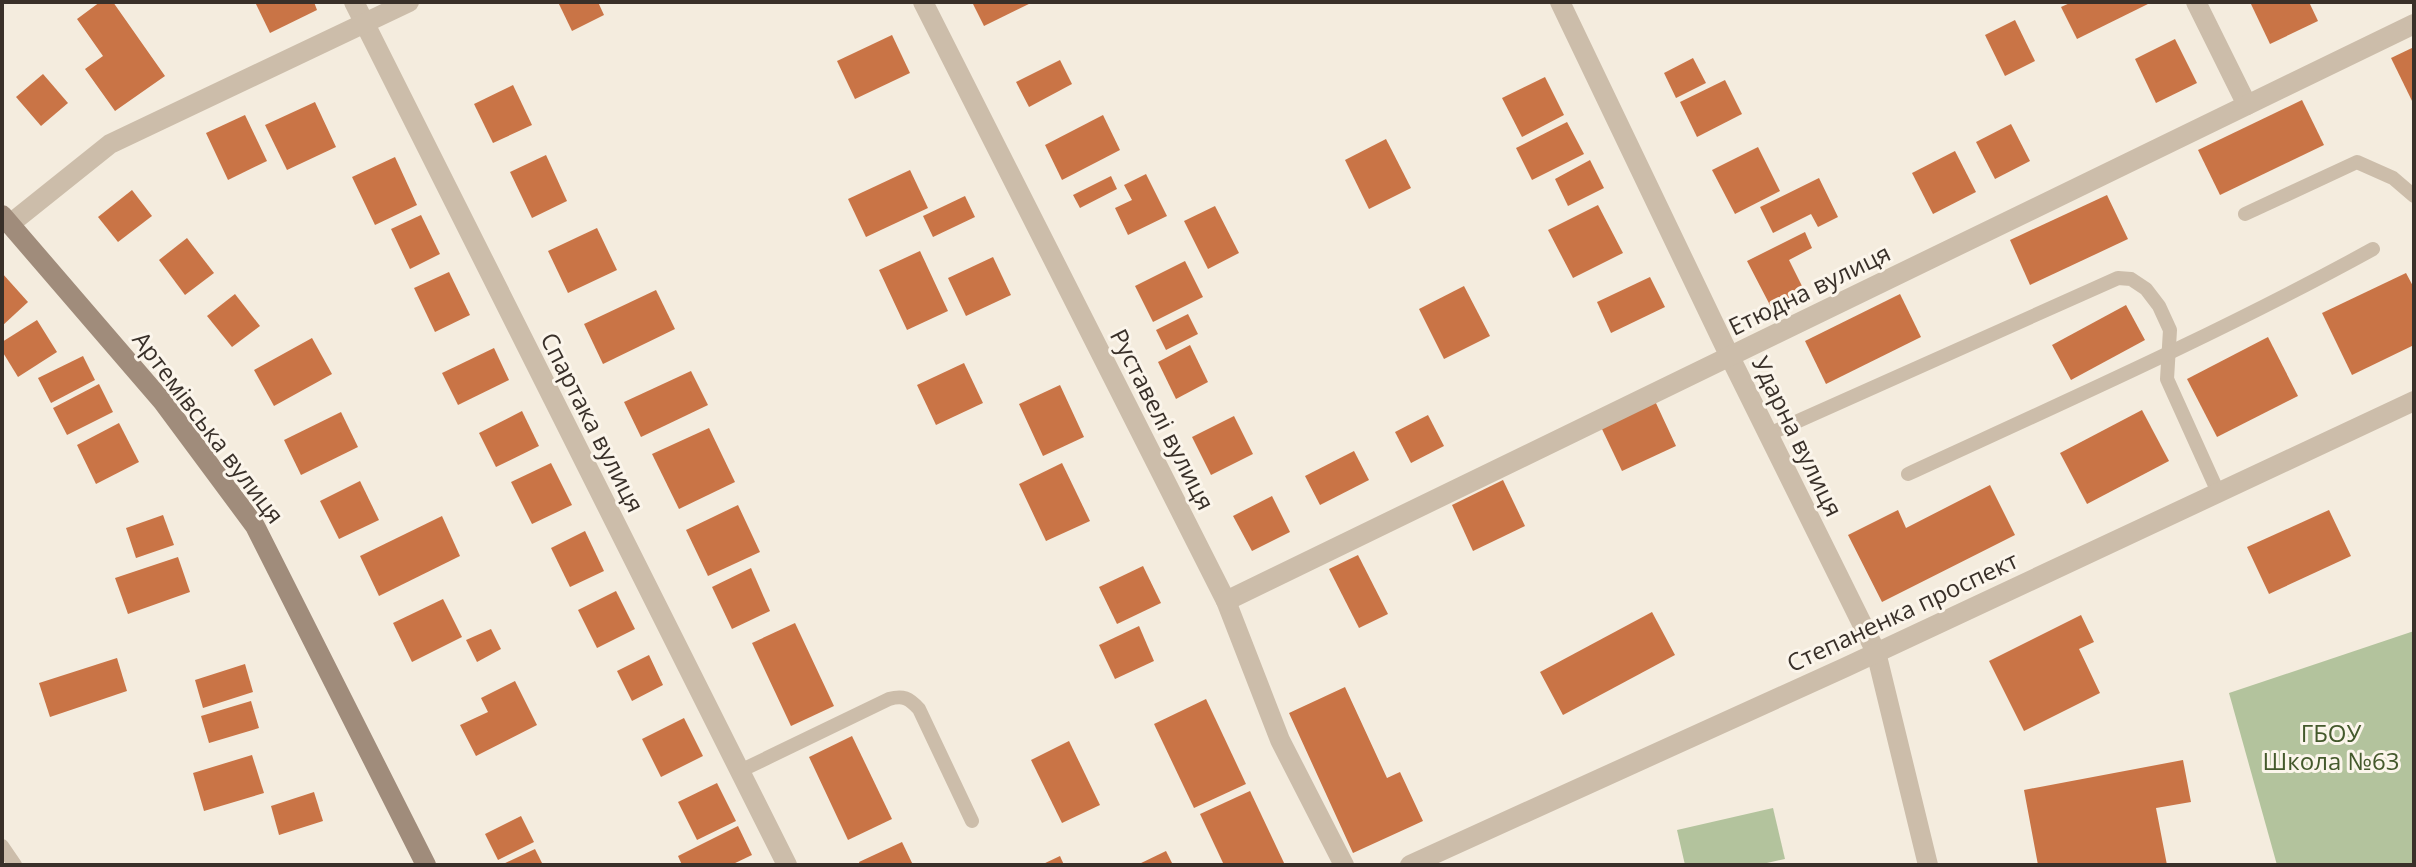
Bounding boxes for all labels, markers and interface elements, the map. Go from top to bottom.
street label: Етюдна вулиця [1723,236,1895,342]
street label: Руставелі вулиця [1103,323,1223,515]
street label: Артемівська вулиця [126,324,292,530]
street label: Спартака вулиця [533,326,653,518]
street label: Ударна вулиця [1745,350,1851,522]
street label: Степаненка проспект [1781,543,2023,679]
park label: ГБОУ Школа №63 [2263,716,2399,777]

